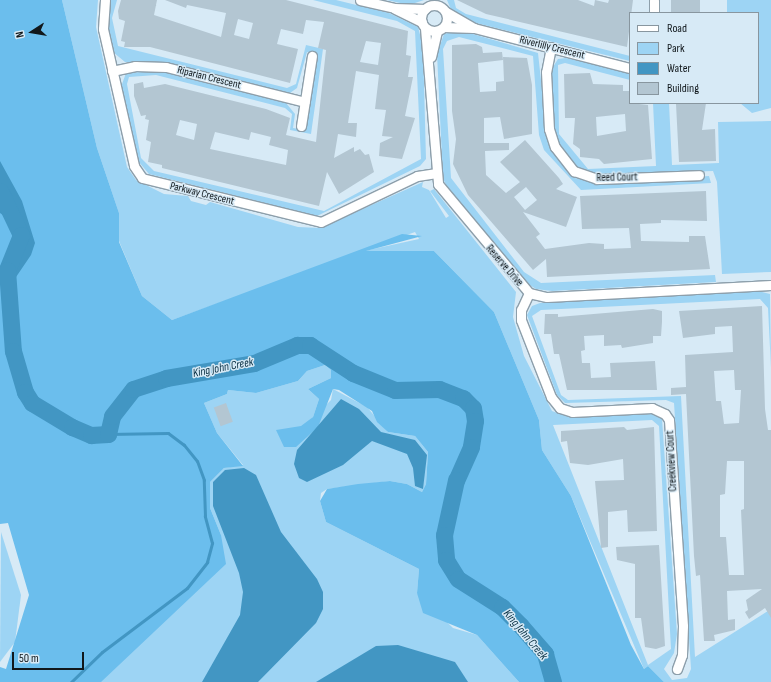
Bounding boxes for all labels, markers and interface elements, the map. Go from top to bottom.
north arrow [12,12,52,52]
legend [629,12,759,104]
text: Road [667,21,687,36]
text: N [13,30,27,39]
street label: Riverlilly Crescent [518,34,586,62]
text: Park [667,41,685,56]
text: Water [667,61,691,76]
street label: Riparian Crescent [176,64,242,92]
text: Building [667,81,699,96]
street label: Reed Court [596,171,638,185]
street label: Parkway Crescent [168,180,236,208]
street label: Reserve Drive [482,243,526,289]
water label: King John Creek [192,355,254,381]
street label: Creekview Court [664,430,680,492]
water label: King John Creek [500,607,550,663]
scale bar [14,644,86,670]
text: 50 m [19,651,39,666]

